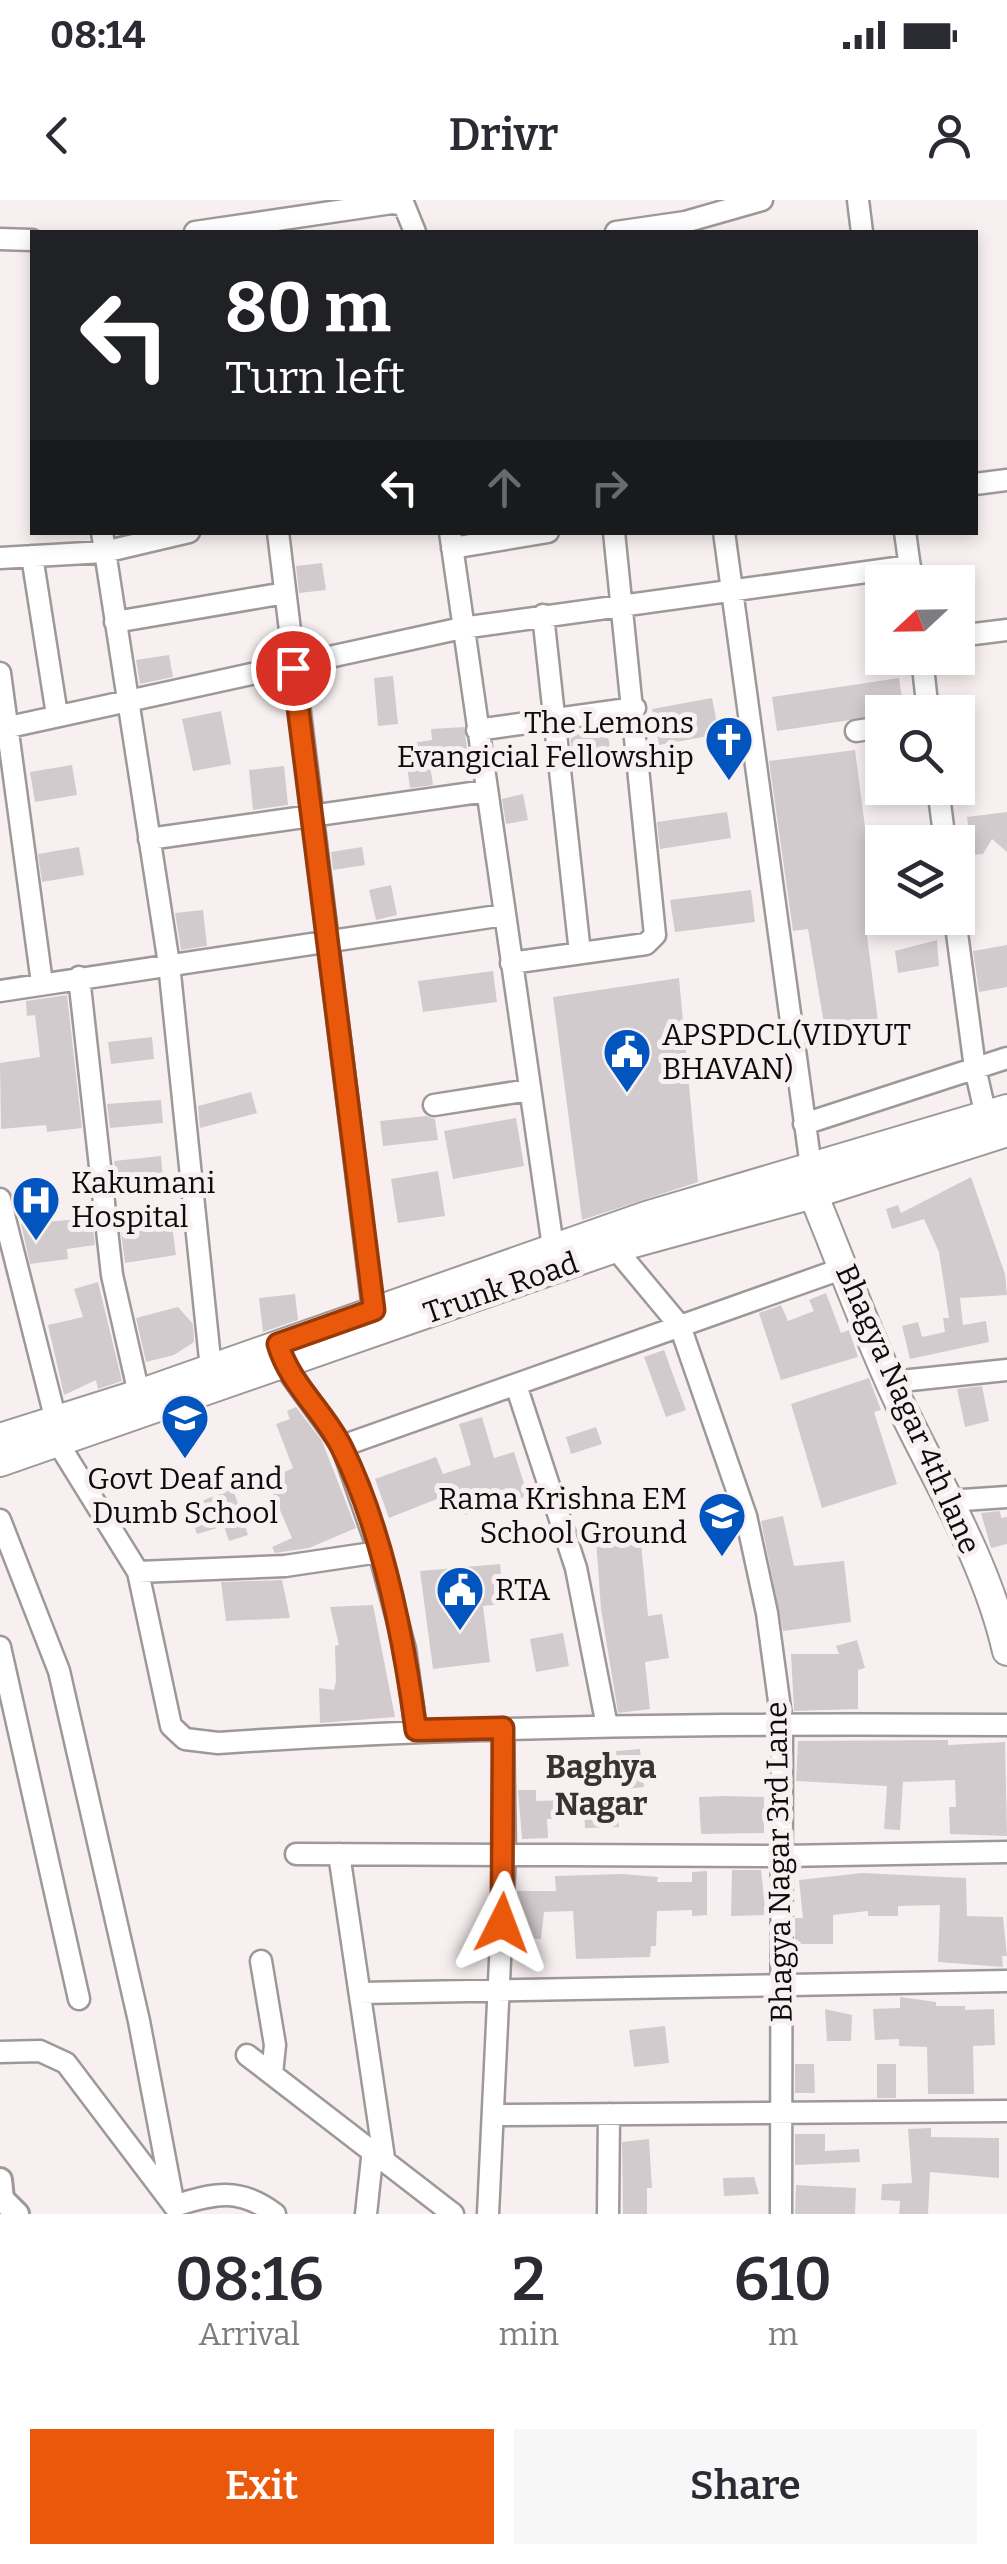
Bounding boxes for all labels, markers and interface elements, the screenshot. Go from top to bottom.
text: 08:14 [50,12,145,58]
icon: back [30,108,85,163]
text: Drivr [449,108,558,162]
icon: person [922,108,977,163]
text: 80 m [225,266,391,350]
icon: left [60,270,190,400]
text: Turn left [225,351,405,405]
icon: left [372,460,427,515]
icon: ahead [477,460,532,515]
icon: right [582,460,637,515]
north arrow [865,565,975,675]
map controls [865,565,975,935]
pin [251,626,336,711]
icon: arrive [266,641,321,696]
button: search [865,695,975,805]
place label: The Lemons Evangicial Fellowship [397,705,694,775]
church icon: The Lemons Evangicial Fellowship [703,714,755,782]
button: layers [865,825,975,935]
place label: APSPDCL(VIDYUT BHAVAN) [662,1017,911,1087]
public building icon: APSPDCL(VIDYUT BHAVAN) [601,1026,653,1094]
place label: Kakumani Hospital [71,1165,216,1235]
hospital icon: Kakumani Hospital [10,1174,62,1242]
street label: Trunk Road [419,1245,583,1331]
street label: Bhagya Nagar 4th lane [828,1259,988,1559]
school or university icon: Govt Deaf and Dumb School [159,1392,211,1460]
place label: Govt Deaf and Dumb School [87,1461,283,1531]
place label: Rama Krishna EM School Ground [438,1481,687,1551]
school or university icon: Rama Krishna EM School Ground [696,1490,748,1558]
public building icon: RTA [434,1564,486,1632]
place label: RTA [495,1572,551,1608]
street label: Bhagya Nagar 3rd Lane [758,1701,800,2023]
district label: Baghya Nagar [546,1748,656,1823]
position arrow [450,1871,554,1975]
text: 08:16 [175,2244,324,2316]
text: 2 [512,2244,545,2316]
text: 610 [734,2244,832,2316]
text: Arrival [199,2315,300,2353]
text: min [499,2315,559,2353]
text: m [768,2315,798,2353]
button: Exit [30,2429,494,2544]
button: Share [514,2429,977,2544]

